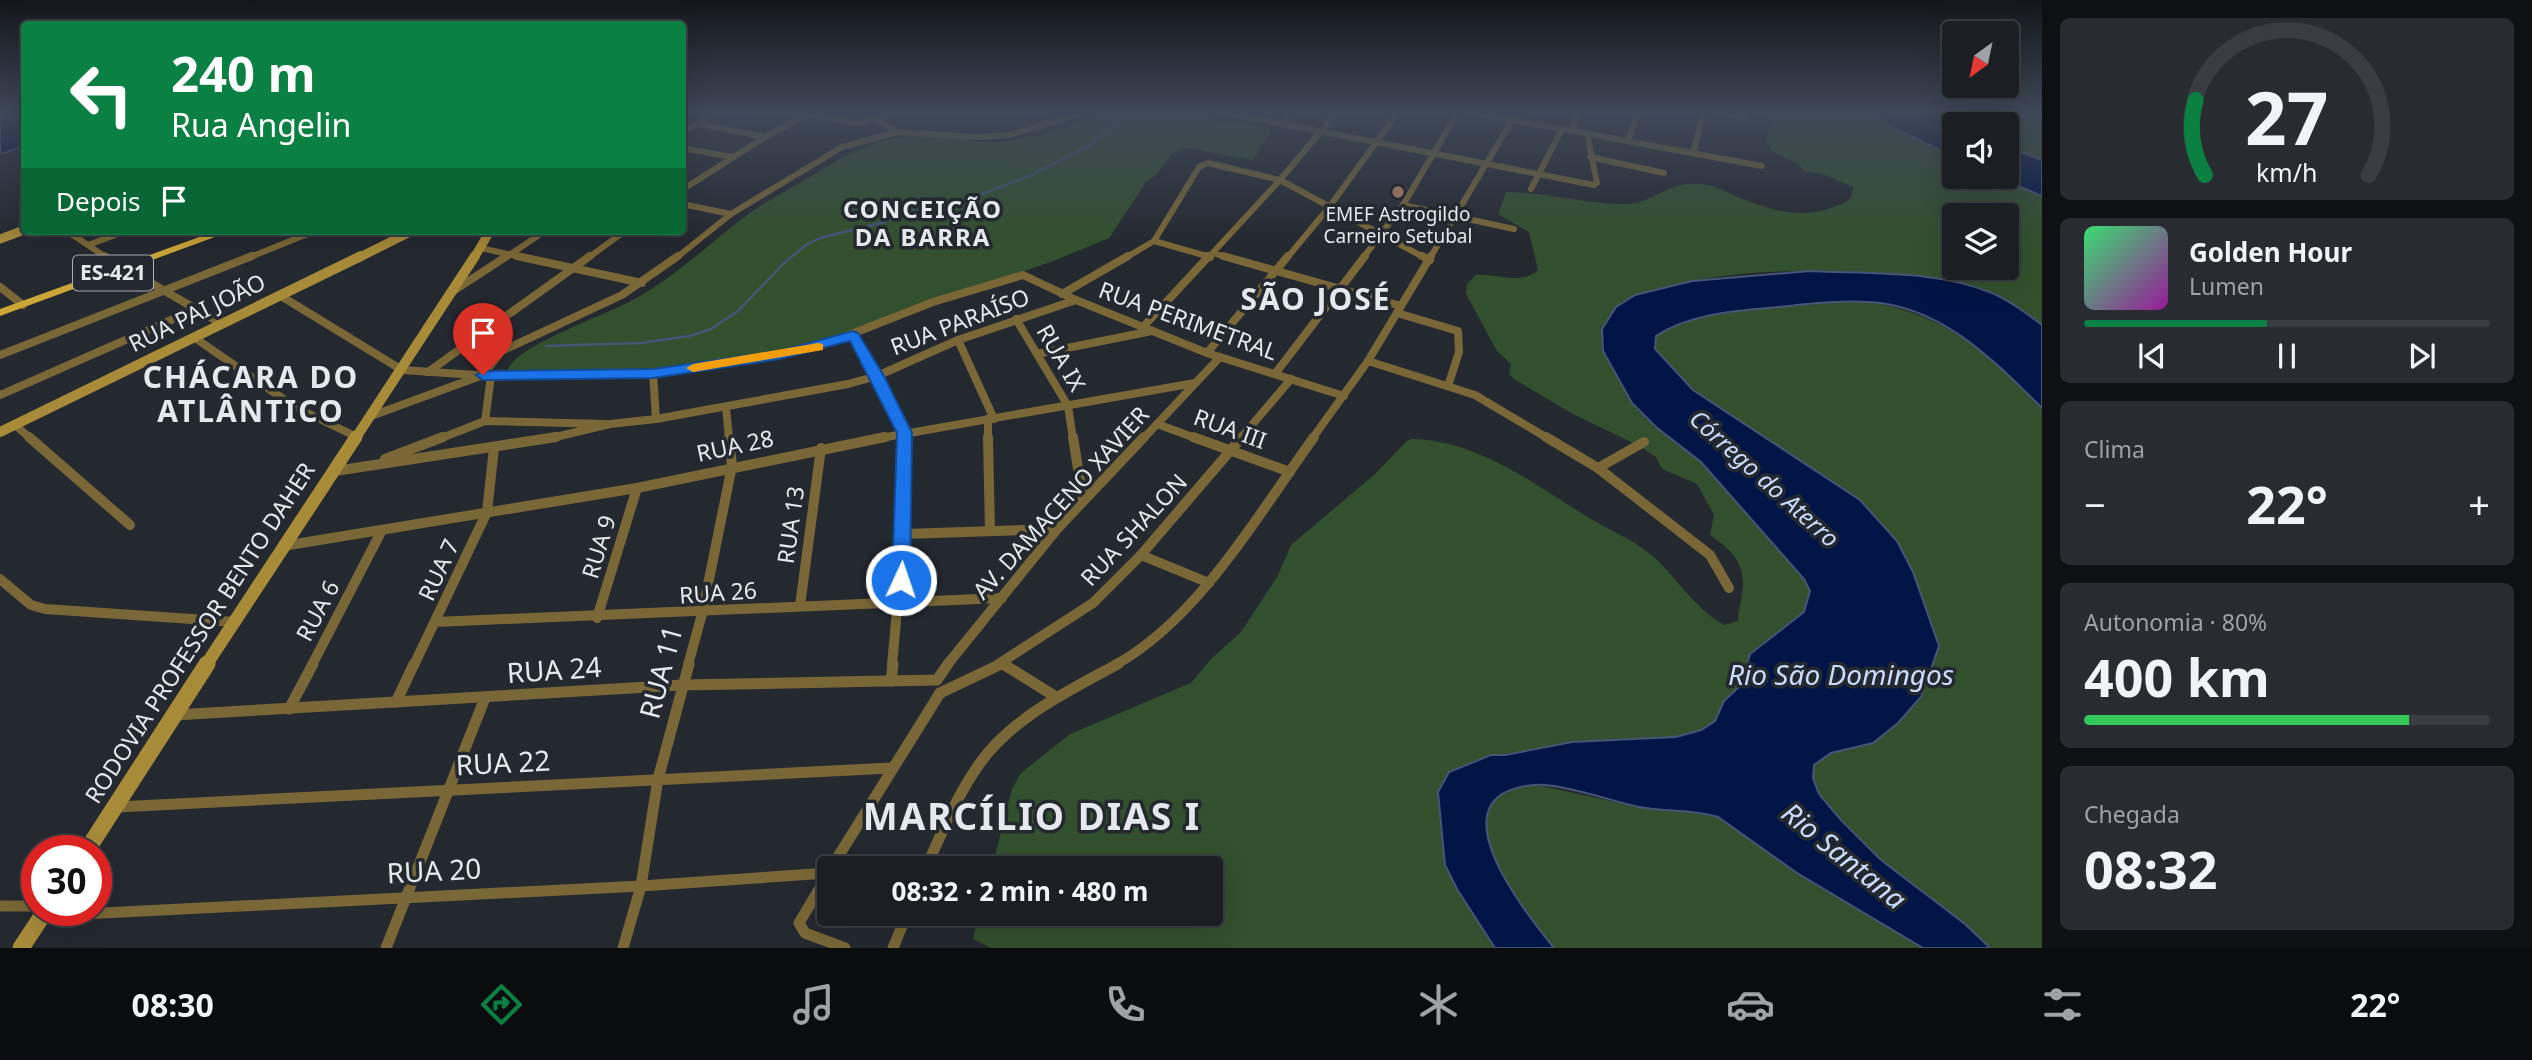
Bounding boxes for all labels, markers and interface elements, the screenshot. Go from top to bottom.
north arrow [1942,21,2020,98]
map controls [1942,21,2019,280]
text: 240 m [171,40,316,106]
icon: left [56,49,147,140]
text: 27 [2245,67,2329,166]
text: Rua Angelin [171,103,351,146]
button: sound [1942,112,2019,189]
text: km/h [2256,155,2318,189]
icon: arrive [155,182,193,220]
text: Depois [56,183,141,219]
marker: EMEF Astrogildo Carneiro Setubal [1390,184,1406,200]
district label: CONCEIÇÃO DA BARRA [843,192,1003,253]
place label: EMEF Astrogildo Carneiro Setubal [1324,201,1472,249]
button: layers [1942,203,2019,280]
text: Golden Hour [2189,234,2352,270]
road number: ES-421 [73,256,153,290]
street label: RUA PAI JOÃO [123,265,270,359]
text: Lumen [2189,270,2264,302]
street label: RUA PERIMETRAL [1095,273,1282,367]
district label: SÃO JOSÉ [1240,278,1392,319]
street label: RUA PARAÍSO [886,280,1034,362]
pin [453,303,513,375]
icon: arrive [464,314,502,352]
street label: RUA IX [1030,318,1094,397]
icon: previous [2133,337,2171,375]
icon: pause [2268,337,2306,375]
icon: next [2403,337,2441,375]
district label: CHÁCARA DO ATLÂNTICO [143,356,359,431]
street label: AV. DAMACENO XAVIER [965,399,1156,606]
street label: RUA III [1190,400,1271,456]
water label: Córrego do Aterro [1683,402,1847,554]
street label: RUA 28 [693,421,776,469]
text: Clima [2084,433,2145,465]
street label: RODOVIA PROFESSOR BENTO DAHER [77,456,322,809]
street label: RUA SHALON [1073,466,1194,593]
text: 22° [2246,468,2328,539]
text: − [2084,478,2106,530]
text: + [2468,478,2490,530]
street label: RUA 13 [769,484,811,566]
street label: RUA 9 [573,511,623,582]
street label: RUA 7 [410,533,466,606]
position arrow [864,543,938,617]
street label: RUA 26 [678,573,758,611]
street label: RUA 6 [288,574,346,647]
text: Autonomia · 80% [2084,606,2267,638]
street label: RUA 11 [629,621,691,722]
text: 400 km [2084,641,2270,712]
street label: RUA 24 [505,647,603,691]
water label: Rio São Domingos [1728,655,1954,693]
street label: RUA 22 [455,741,551,783]
district label: MARCÍLIO DIAS I [863,790,1201,841]
water label: Rio Santana [1774,793,1915,917]
text: Chegada [2084,798,2180,830]
text: 08:32 [2084,833,2218,904]
speed limit sign: 30 [21,835,112,926]
street label: RUA 20 [386,849,482,891]
text: 08:32 · 2 min · 480 m [892,873,1148,909]
icon: directions [477,980,526,1029]
icon: music [789,980,838,1029]
icon: phone [1101,980,1150,1029]
icon: climate [1414,980,1463,1029]
icon: car [1726,980,1775,1029]
icon: filters [2038,980,2087,1029]
text: 08:30 [132,983,214,1026]
text: 22° [2350,983,2400,1026]

